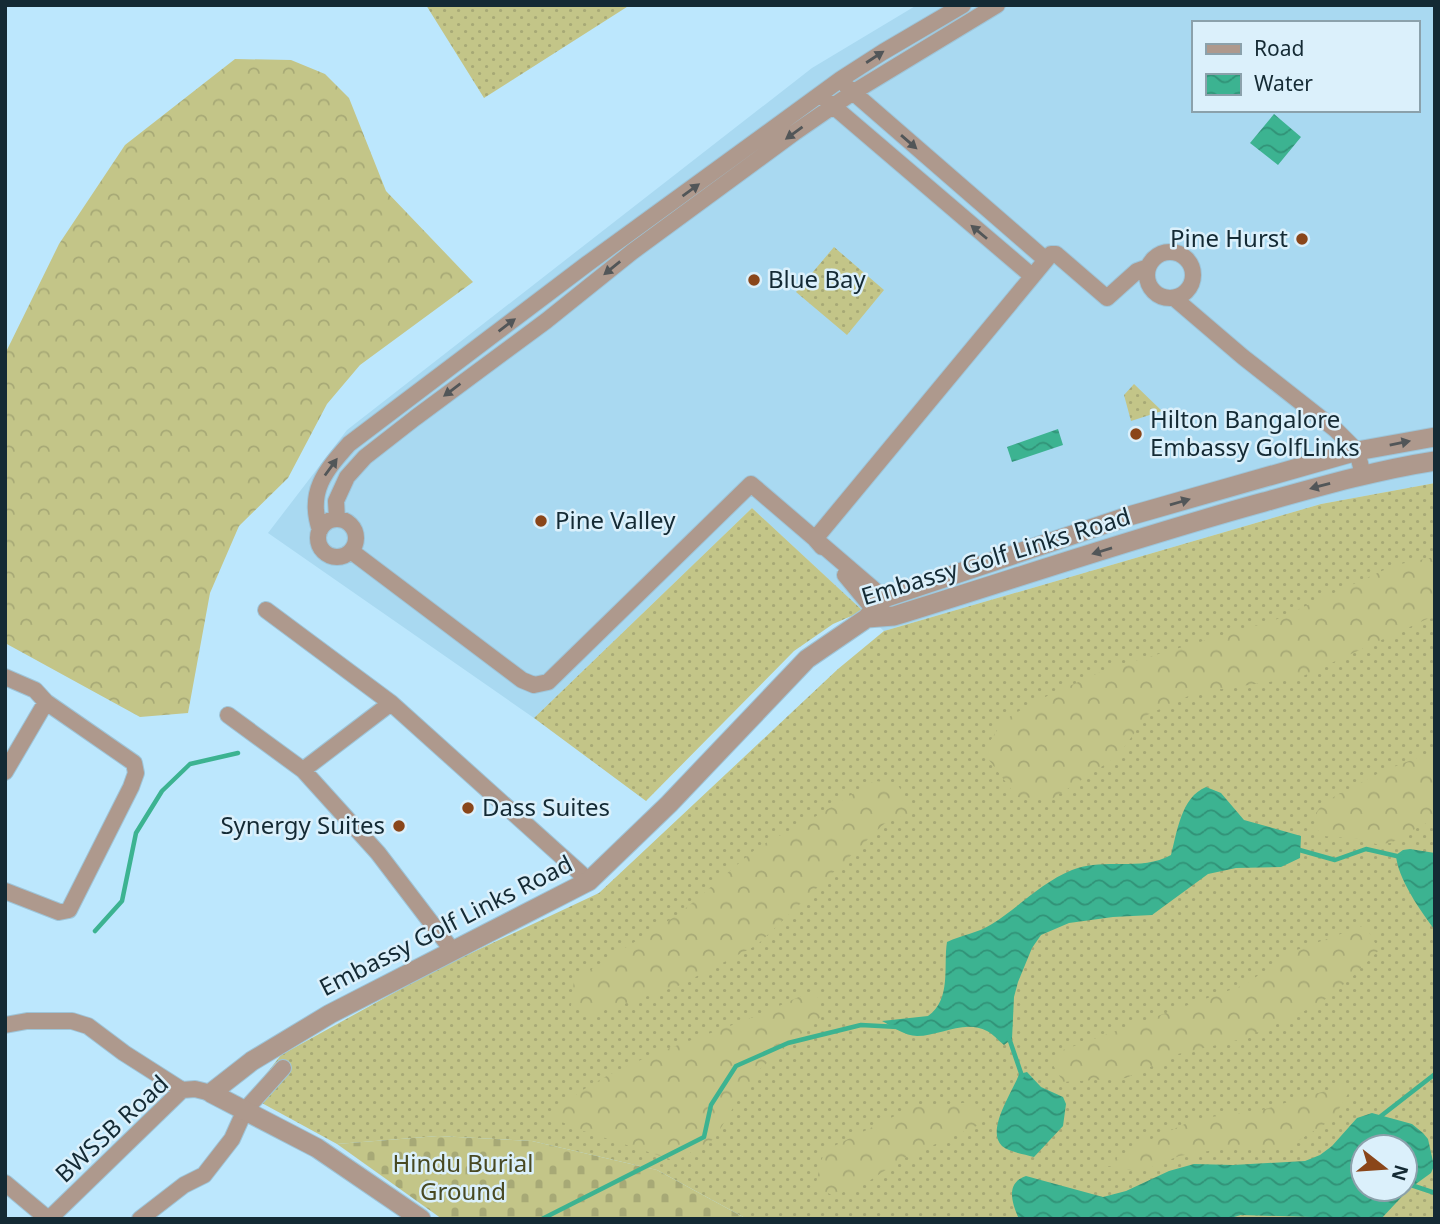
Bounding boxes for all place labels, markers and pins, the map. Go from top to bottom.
place label: Pine Hurst [1170,221,1288,254]
marker: Pine Hurst [1294,231,1310,247]
place label: Blue Bay [768,262,866,295]
marker: Blue Bay [746,272,762,288]
place label: Hilton Bangalore Embassy GolfLinks [1150,402,1360,463]
marker: Hilton Bangalore Embassy GolfLinks [1128,426,1144,442]
place label: Pine Valley [555,503,676,536]
marker: Pine Valley [533,513,549,529]
place label: Dass Suites [482,790,610,823]
marker: Dass Suites [460,800,476,816]
place label: Synergy Suites [220,808,385,841]
marker: Synergy Suites [391,818,407,834]

